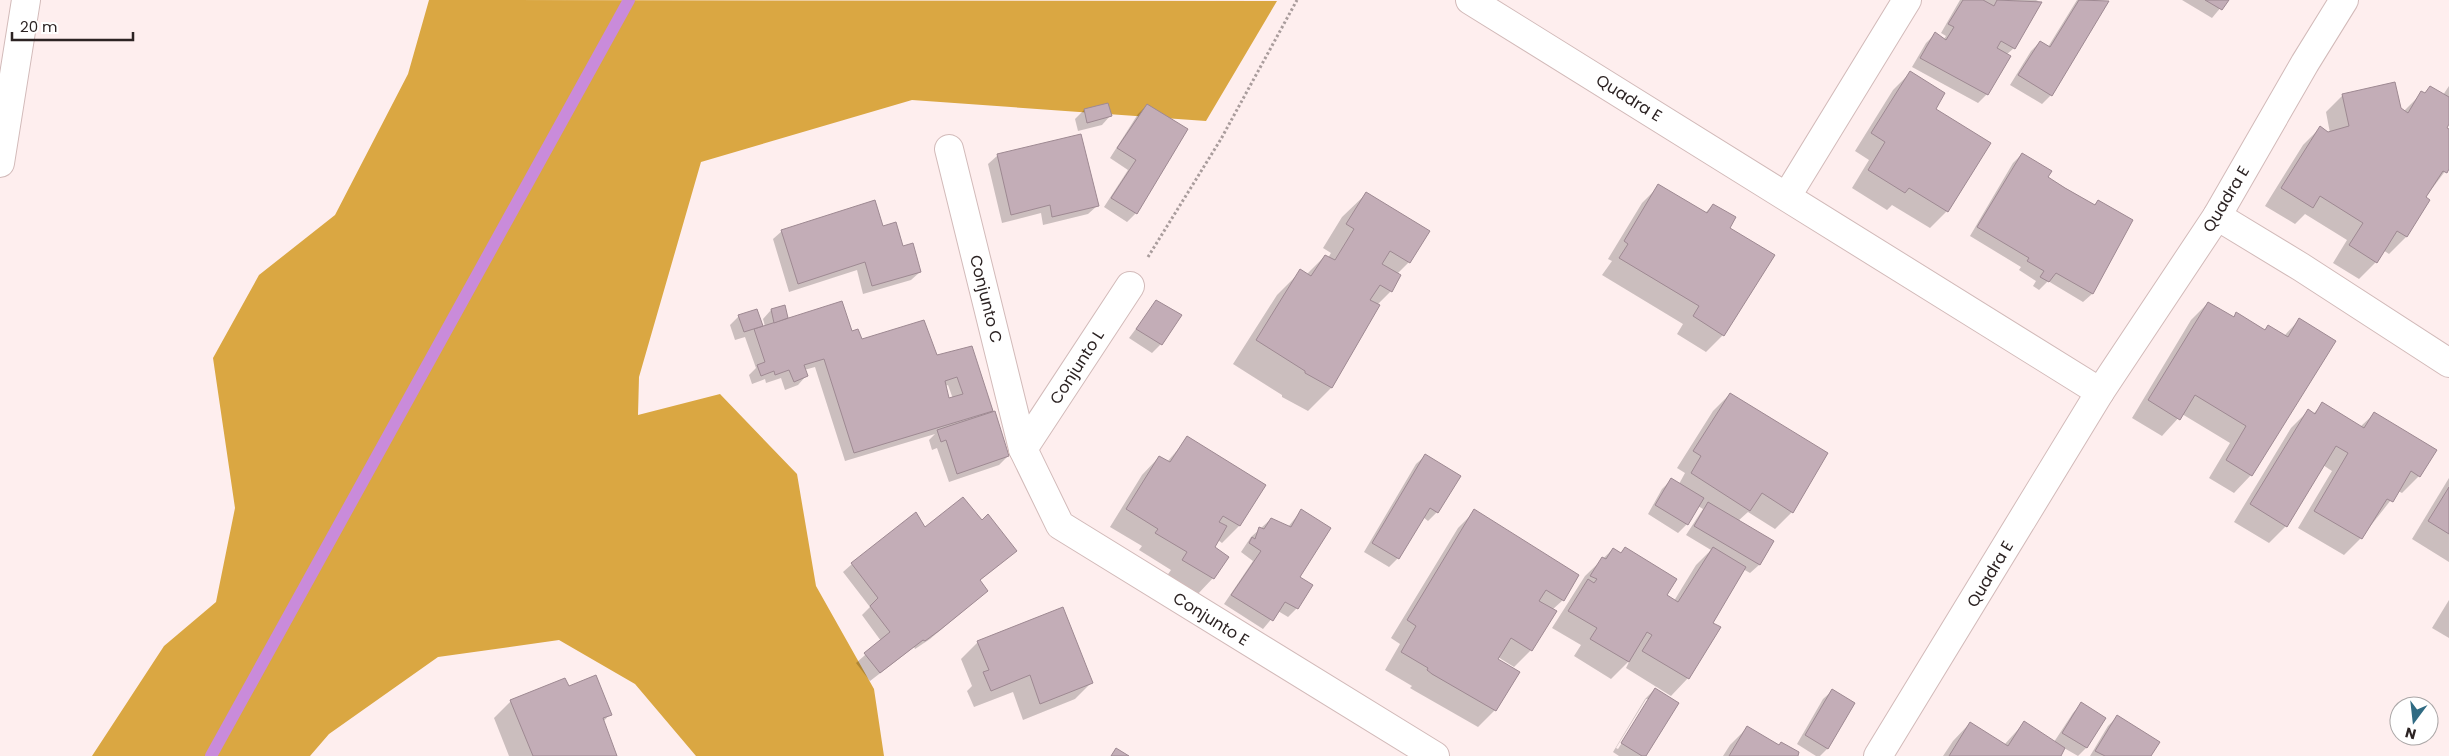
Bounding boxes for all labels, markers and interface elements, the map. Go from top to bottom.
scale bar [12,10,134,42]
text: 20 m [20,16,58,37]
street label: Quadra E [1592,69,1666,127]
street label: Quadra E [2197,161,2255,237]
street label: Conjunto C [964,253,1008,345]
street label: Conjunto L [1044,325,1110,409]
street label: Quadra E [1961,536,2019,612]
street label: Conjunto E [1169,587,1253,651]
north arrow [2389,696,2439,746]
text: N [2403,723,2418,745]

